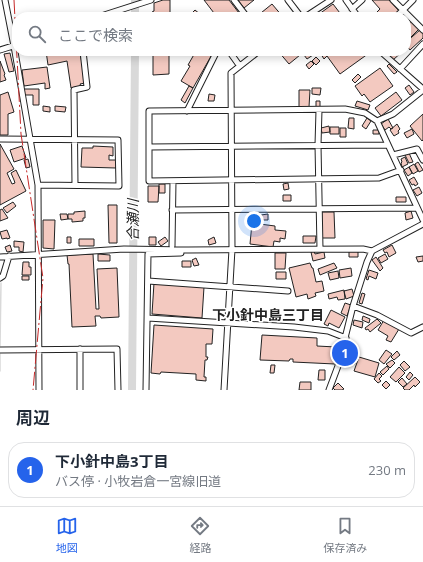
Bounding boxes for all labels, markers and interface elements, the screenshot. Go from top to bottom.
search box [12,12,411,56]
icon: search [26,23,48,45]
text: ここで検索 [58,25,133,45]
water label: 合瀬川 [123,197,142,241]
your location [244,211,264,231]
district label: 下小針中島三丁目 [212,305,324,324]
pin: 1 [332,338,358,368]
text: 周辺 [16,406,50,429]
text: 下小針中島3丁目 [55,451,169,471]
text: 1 [26,461,34,479]
text: 230 m [368,461,406,479]
text: バス停 · 小牧岩倉一宮線旧道 [55,472,221,490]
tab: 地図 [56,515,78,555]
tab: 経路 [189,515,211,555]
tab: 保存済み [323,515,367,555]

